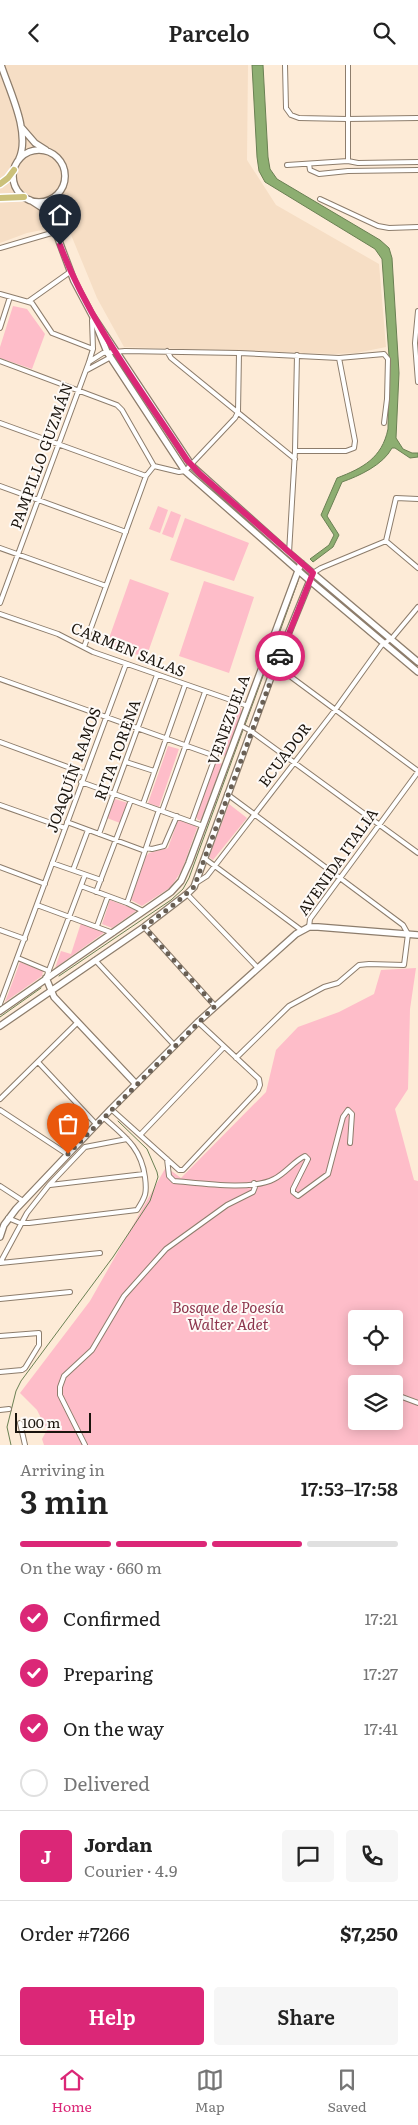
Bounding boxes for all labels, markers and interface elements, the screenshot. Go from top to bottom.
text: Parcelo [168,16,250,49]
icon: back [20,19,48,47]
icon: search [370,19,398,47]
pin [39,194,81,245]
icon: home [46,201,74,229]
street label: PAMPILLO GUZMÁN [3,379,78,532]
street label: CARMEN SALAS [68,615,189,682]
courier [255,631,305,681]
icon: car [266,642,294,670]
street label: VENEZUELA [201,671,255,768]
street label: RITA TORENA [88,696,146,803]
street label: JOAQUÍN RAMOS [39,704,106,835]
street label: ECUADOR [252,717,316,791]
street label: AVENIDA ITALIA [291,803,383,920]
pin [47,1103,89,1154]
icon: bag [54,1110,82,1138]
park label: Bosque de Poesía Walter Adet [172,1295,285,1335]
map controls [348,1310,403,1430]
button: locate [348,1310,403,1365]
button: layers [348,1375,403,1430]
scale bar [15,1410,91,1433]
text: 100 m [22,1412,60,1432]
text: Arriving in [20,1457,105,1481]
text: 17:53–17:58 [301,1474,398,1502]
text: 3 min [20,1476,109,1524]
text: On the way · 660 m [20,1555,162,1579]
icon: check [20,1604,48,1632]
text: Confirmed [63,1604,161,1632]
text: 17:21 [364,1606,398,1630]
icon: check [20,1659,48,1687]
text: Preparing [63,1659,153,1687]
text: 17:27 [363,1661,398,1685]
icon: check [20,1714,48,1742]
text: On the way [63,1714,164,1742]
text: 17:41 [364,1716,398,1740]
text: Delivered [63,1769,150,1797]
text: Jordan [84,1830,153,1858]
button: chat [282,1830,334,1882]
button: phone [346,1830,398,1882]
text: J [41,1842,51,1870]
text: Courier · 4.9 [84,1858,177,1882]
text: Order #7266 [20,1919,130,1947]
text: $7,250 [340,1919,398,1947]
button: Help [20,1987,204,2045]
button: Share [214,1987,398,2045]
tab: Home [51,2066,92,2116]
tab: Map [195,2066,225,2116]
tab: Saved [328,2066,367,2116]

